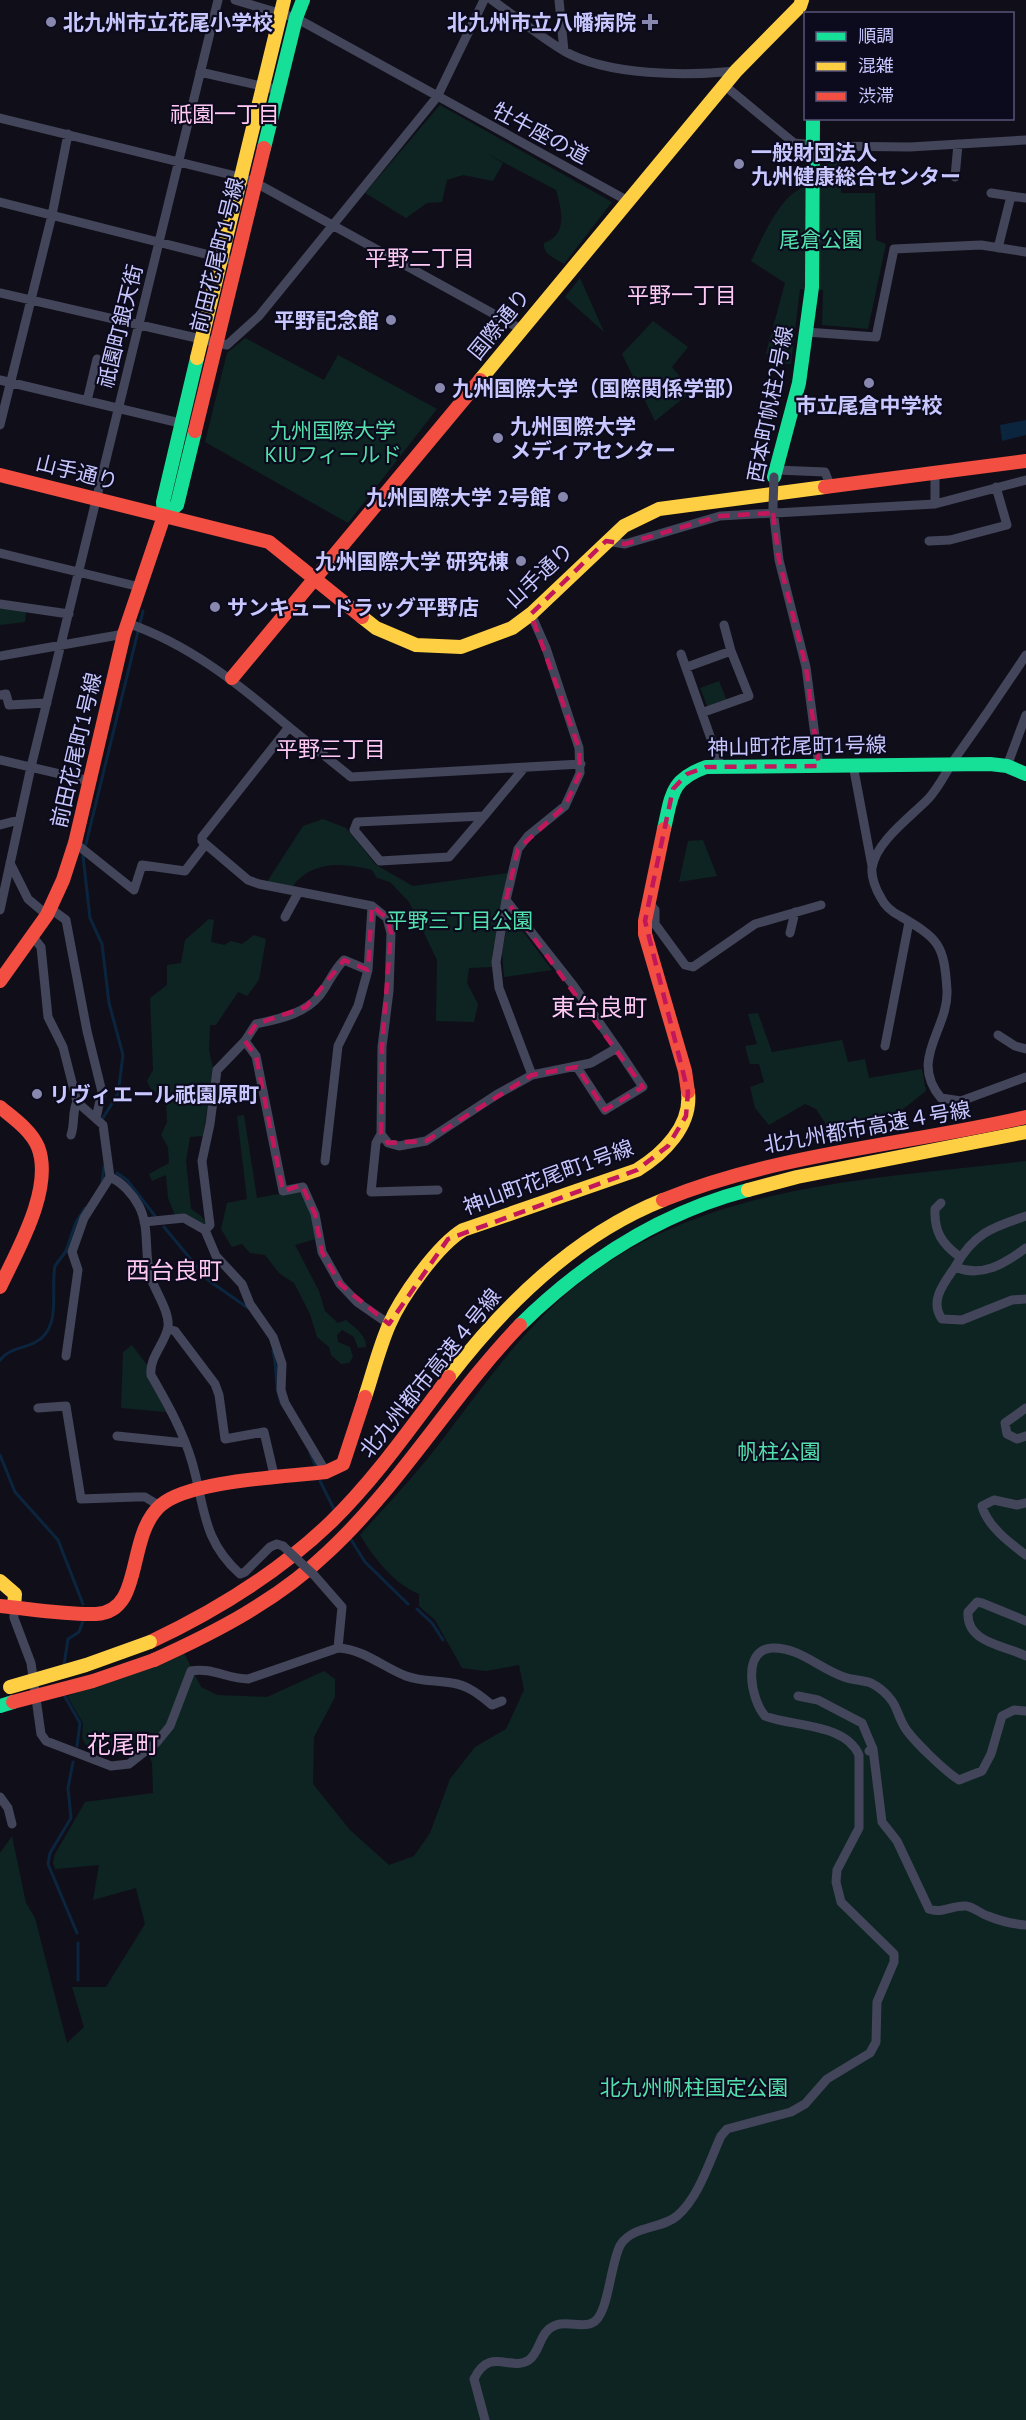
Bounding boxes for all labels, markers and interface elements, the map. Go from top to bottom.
place label: 北九州市立花尾小学校 [63,9,273,36]
place label: 北九州市立八幡病院 [447,9,636,36]
legend [804,12,1014,120]
marker: 北九州市立八幡病院 [641,13,659,31]
marker: 北九州市立花尾小学校 [44,15,58,29]
text: 順調 [858,24,894,47]
text: 混雑 [858,54,894,77]
text: 渋滞 [858,84,894,107]
street label: 牡牛座の道 [488,96,594,170]
district label: 祇園一丁目 [170,100,280,128]
place label: 一般財団法人 九州健康総合センター [751,139,961,190]
marker: 一般財団法人 九州健康総合センター [732,157,746,171]
street label: 前田花尾町1号線 [185,175,249,335]
park label: 尾倉公園 [779,226,863,253]
district label: 平野二丁目 [365,244,475,272]
street label: 祇園町銀天街 [92,262,148,390]
district label: 平野一丁目 [627,281,737,309]
street label: 国際通り [462,283,536,365]
place label: 平野記念館 [274,307,379,334]
marker: 平野記念館 [384,313,398,327]
street label: 西本町帆柱2号線 [742,324,798,484]
place label: 九州国際大学（国際関係学部） [452,375,746,402]
marker: 市立尾倉中学校 [862,376,876,390]
marker: 九州国際大学（国際関係学部） [433,381,447,395]
place label: 市立尾倉中学校 [796,392,943,419]
place label: 九州国際大学 メディアセンター [510,413,676,464]
park label: 九州国際大学 KIUフィールド [264,417,402,468]
marker: 九州国際大学 メディアセンター [491,431,505,445]
street label: 山手通り [33,449,121,495]
place label: 九州国際大学 2号館 [366,484,551,511]
marker: 九州国際大学 2号館 [556,490,570,504]
street label: 山手通り [499,536,579,614]
place label: 九州国際大学 研究棟 [315,548,509,575]
marker: 九州国際大学 研究棟 [514,554,528,568]
place label: サンキュードラッグ平野店 [227,594,479,621]
marker: サンキュードラッグ平野店 [208,600,222,614]
street label: 前田花尾町1号線 [45,670,107,830]
street label: 神山町花尾町1号線 [707,731,887,761]
district label: 平野三丁目 [276,735,386,763]
park label: 平野三丁目公園 [387,907,534,934]
district label: 東台良町 [551,992,647,1023]
place label: リヴィエール祇園原町 [49,1081,259,1108]
marker: リヴィエール祇園原町 [30,1087,44,1101]
street label: 北九州都市高速４号線 [761,1095,973,1159]
street label: 神山町花尾町1号線 [459,1134,637,1220]
district label: 西台良町 [126,1255,222,1286]
street label: 北九州都市高速４号線 [353,1283,507,1463]
park label: 帆柱公園 [737,1438,821,1465]
district label: 花尾町 [87,1729,159,1760]
park label: 北九州帆柱国定公園 [600,2074,789,2101]

